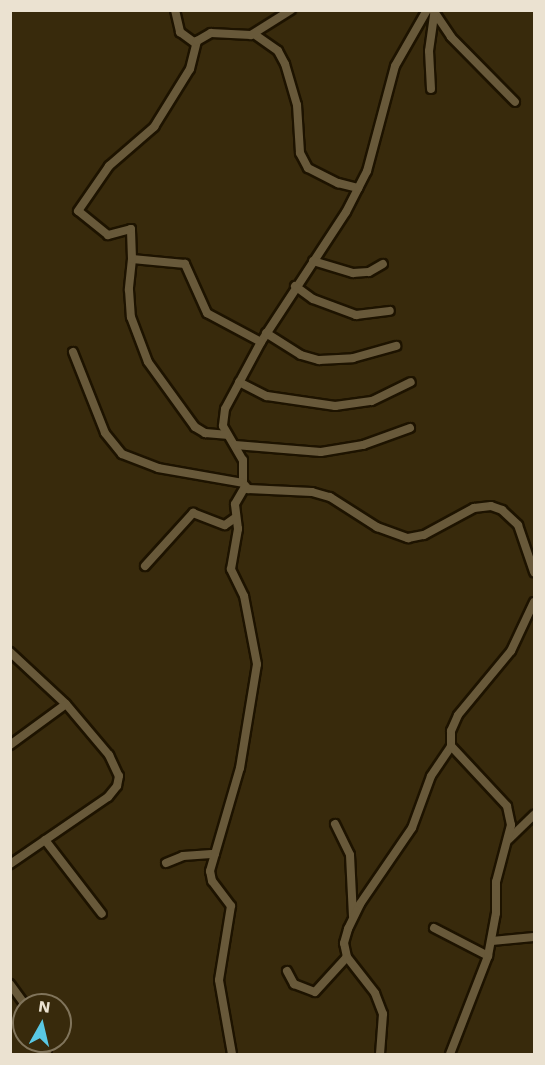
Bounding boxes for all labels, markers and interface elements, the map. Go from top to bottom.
north arrow [12,993,72,1053]
text: N [37,996,51,1017]

